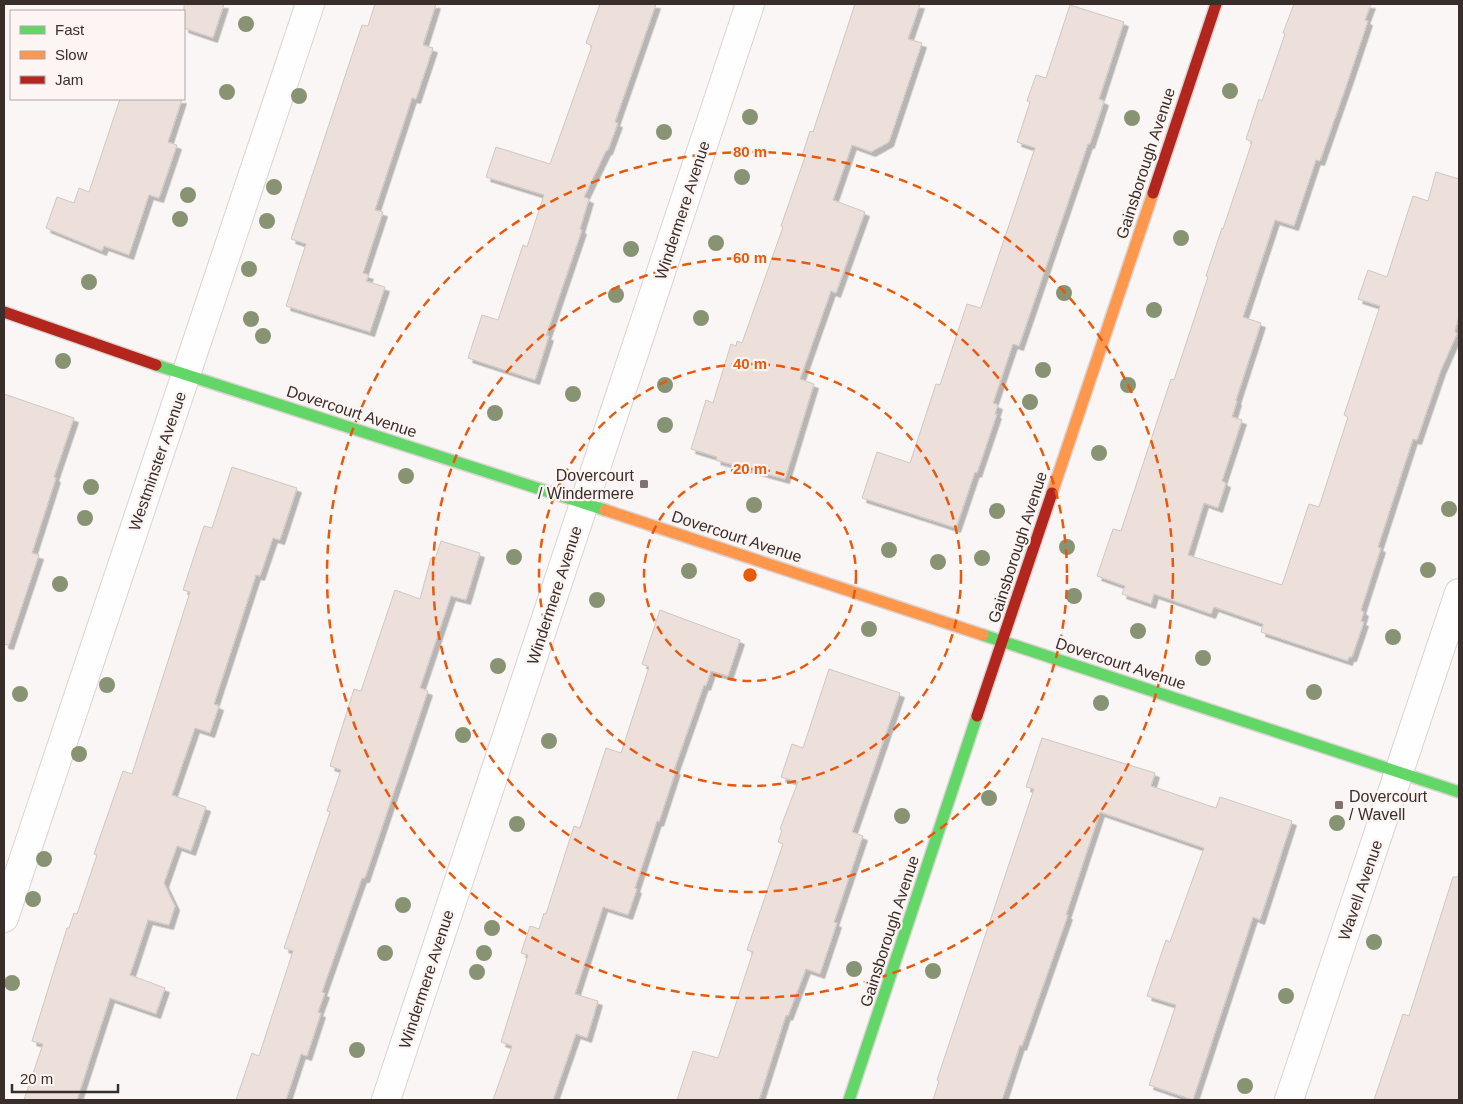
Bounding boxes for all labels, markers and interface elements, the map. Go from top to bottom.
legend [10,10,185,100]
text: Fast [55,21,85,38]
text: Slow [55,46,88,63]
text: Jam [55,71,83,88]
street label: Gainsborough Avenue [1113,85,1178,241]
street label: Windermere Avenue [652,139,713,282]
text: 80 m [733,143,767,160]
text: 60 m [733,249,767,266]
text: 40 m [733,355,767,372]
street label: Dovercourt Avenue [285,382,419,441]
street label: Westminster Avenue [126,389,189,533]
text: 20 m [733,460,767,477]
place label: Dovercourt / Windermere [538,467,635,502]
street label: Gainsborough Avenue [985,469,1050,625]
marker: Dovercourt / Windermere [638,478,650,490]
street label: Dovercourt Avenue [670,507,804,566]
street label: Windermere Avenue [524,524,585,667]
centre of rings [741,566,759,584]
street label: Dovercourt Avenue [1054,634,1188,693]
place label: Dovercourt / Wavell [1349,788,1428,823]
marker: Dovercourt / Wavell [1333,799,1345,811]
street label: Wavell Avenue [1335,838,1386,943]
street label: Gainsborough Avenue [857,853,922,1009]
street label: Windermere Avenue [396,908,457,1051]
scale bar [12,1062,119,1094]
text: 20 m [20,1070,53,1087]

